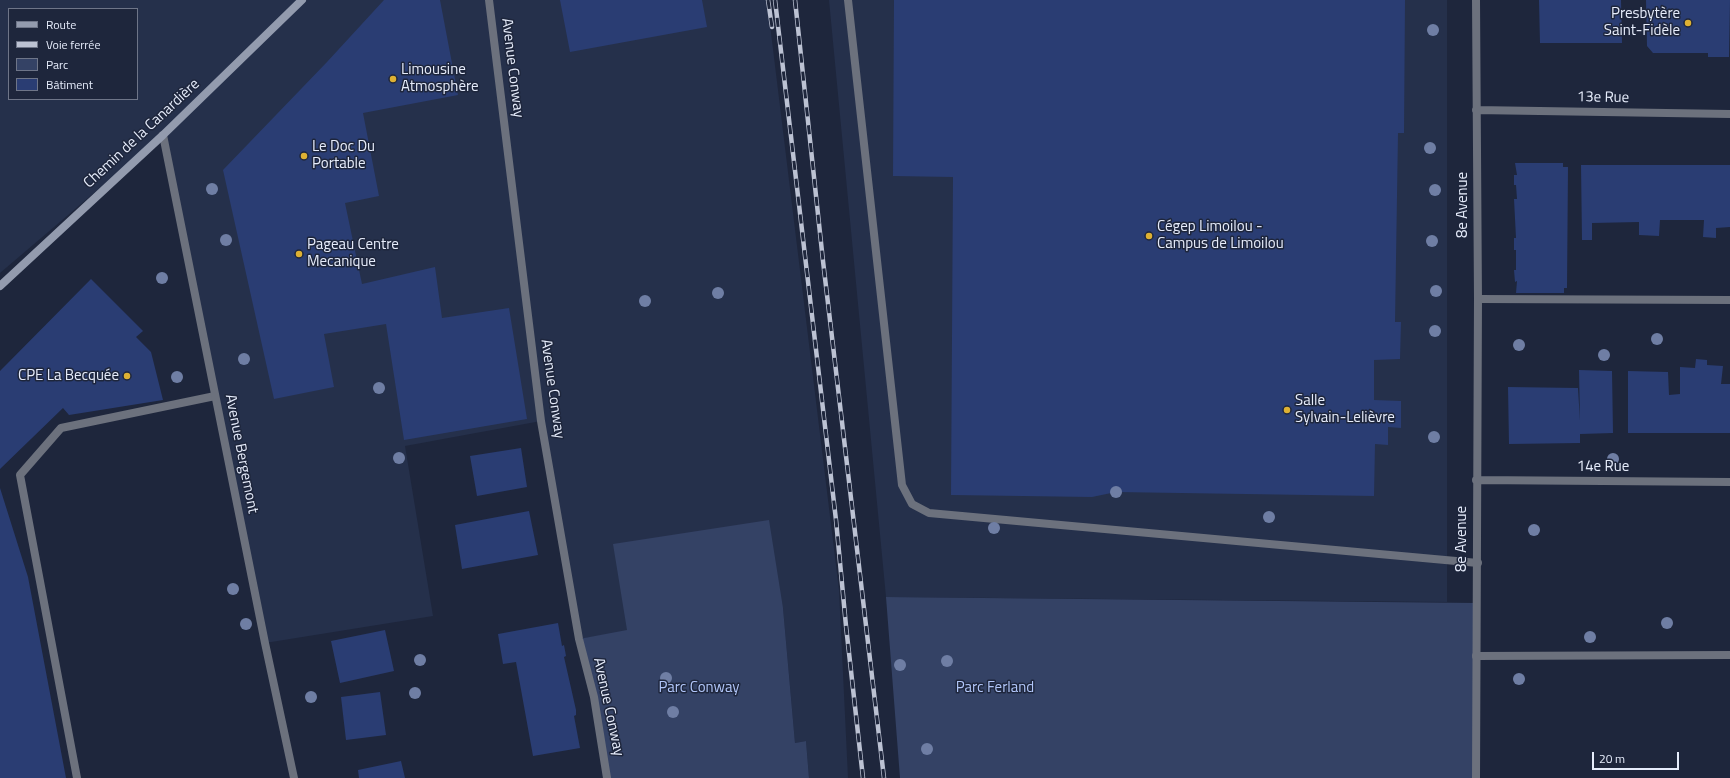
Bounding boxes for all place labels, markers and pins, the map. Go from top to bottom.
place label: Presbytère Saint-Fidèle [1604,5,1680,40]
marker: Presbytère Saint-Fidèle [1683,18,1693,28]
place label: Limousine Atmosphère [401,61,479,96]
marker: Limousine Atmosphère [388,74,398,84]
place label: Le Doc Du Portable [312,138,375,173]
marker: Le Doc Du Portable [299,151,309,161]
place label: Cégep Limoilou - Campus de Limoilou [1157,218,1284,253]
marker: Cégep Limoilou - Campus de Limoilou [1144,231,1154,241]
place label: Pageau Centre Mecanique [307,236,399,271]
marker: Pageau Centre Mecanique [294,249,304,259]
place label: CPE La Becquée [18,367,119,385]
marker: CPE La Becquée [122,371,132,381]
place label: Salle Sylvain-Lelièvre [1295,392,1395,427]
marker: Salle Sylvain-Lelièvre [1282,405,1292,415]

